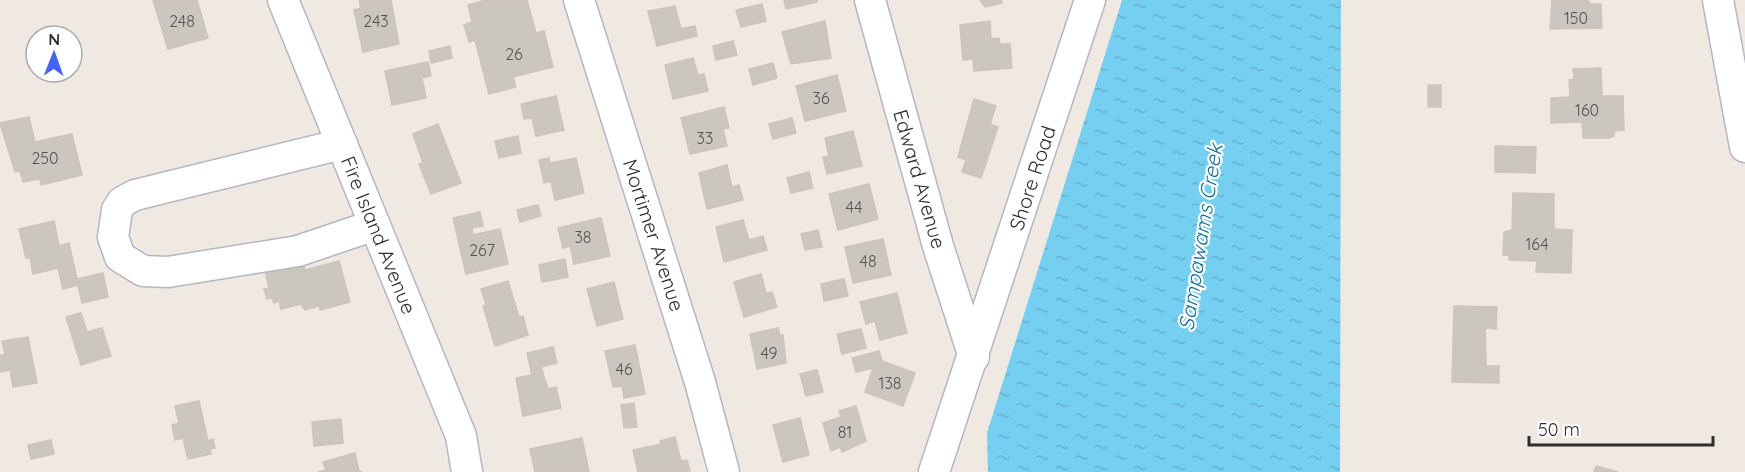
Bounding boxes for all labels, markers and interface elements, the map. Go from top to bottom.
house number: 150 [1564,8,1588,28]
house number: 248 [169,11,195,31]
house number: 243 [363,11,389,31]
north arrow [24,24,84,84]
text: N [48,29,60,49]
house number: 26 [505,44,523,64]
house number: 36 [813,88,830,108]
house number: 160 [1575,100,1599,120]
street label: Edward Avenue [888,106,952,252]
street label: Shore Road [1003,123,1061,233]
house number: 33 [697,128,713,148]
water label: Sampawams Creek [1172,140,1228,332]
house number: 250 [31,148,59,168]
street label: Fire Island Avenue [336,152,422,318]
street label: Mortimer Avenue [618,156,690,314]
house number: 44 [846,197,862,217]
house number: 38 [574,227,592,247]
house number: 164 [1525,234,1549,254]
house number: 267 [469,240,495,260]
house number: 48 [859,251,877,271]
house number: 49 [760,343,778,363]
house number: 46 [615,359,633,379]
house number: 138 [879,373,901,393]
scale bar [1529,409,1714,447]
text: 50 m [1538,418,1580,441]
house number: 81 [838,422,852,442]

